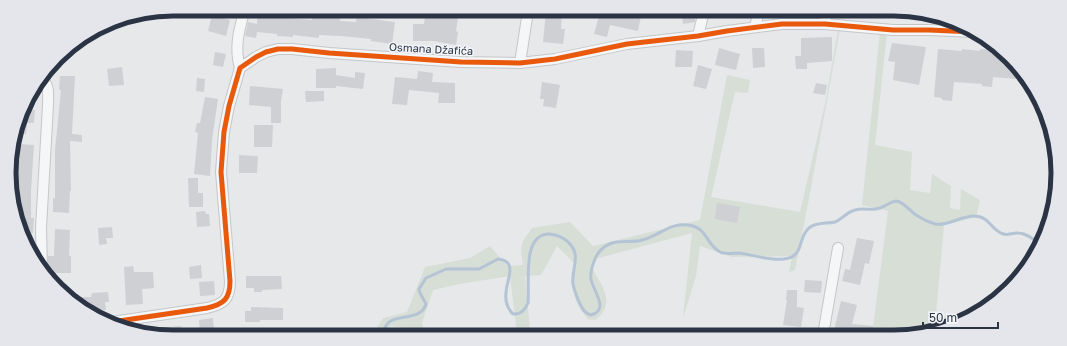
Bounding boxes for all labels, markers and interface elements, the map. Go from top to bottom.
street label: Osmana Džafića [389,40,473,57]
scale bar [923,304,998,330]
text: 50 m [929,310,957,325]

